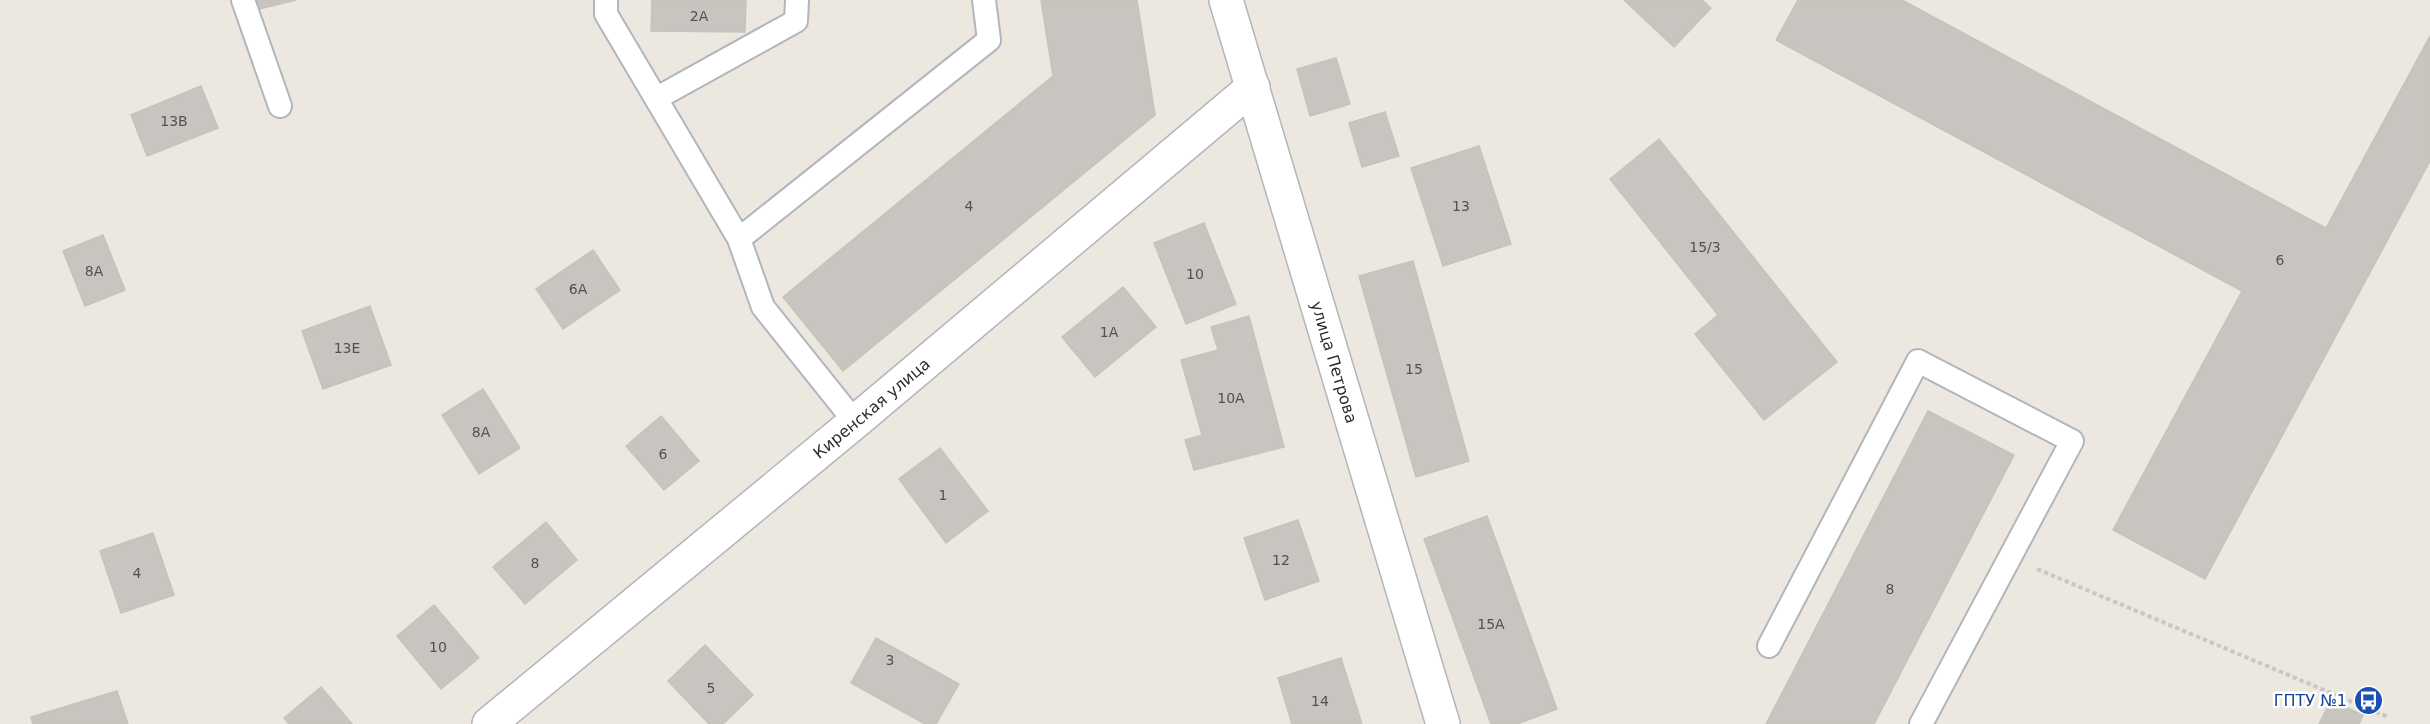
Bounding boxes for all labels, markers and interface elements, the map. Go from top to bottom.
house number: 2А [690,8,709,24]
house number: 13В [160,113,188,129]
house number: 4 [965,198,974,214]
house number: 13 [1452,198,1470,214]
house number: 15/3 [1689,239,1721,255]
house number: 6 [2276,252,2285,268]
house number: 8А [85,263,104,279]
house number: 10 [1186,266,1204,282]
house number: 6А [569,281,588,297]
street label: улица Петрова [1307,299,1361,425]
house number: 1А [1100,324,1119,340]
house number: 13Е [334,340,360,356]
street label: Киренская улица [810,354,934,463]
house number: 15 [1405,361,1423,377]
house number: 10А [1217,390,1245,406]
house number: 8А [472,424,491,440]
house number: 6 [659,446,668,462]
house number: 1 [939,487,947,503]
house number: 12 [1272,552,1290,568]
house number: 8 [531,555,539,571]
house number: 4 [133,565,142,581]
house number: 8 [1886,581,1894,597]
house number: 15А [1477,616,1505,632]
house number: 10 [429,639,447,655]
house number: 3 [886,652,894,668]
house number: 5 [707,680,715,696]
bus stop icon: ГПТУ №1 [2352,684,2384,716]
place label: ГПТУ №1 [2274,691,2347,710]
house number: 14 [1311,693,1329,709]

